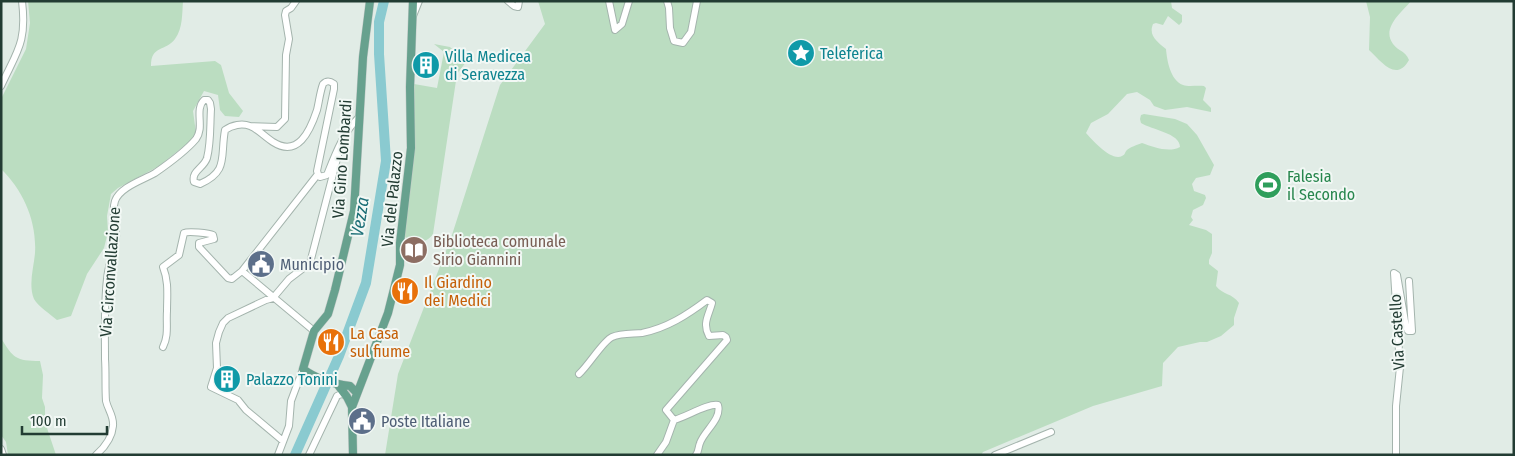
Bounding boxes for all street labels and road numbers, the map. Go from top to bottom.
street label: Via Gino Lombardi [328,99,356,219]
street label: Via del Palazzo [378,150,406,248]
street label: Via Circonvallazione [96,206,124,338]
street label: Via Castello [1386,294,1408,370]

